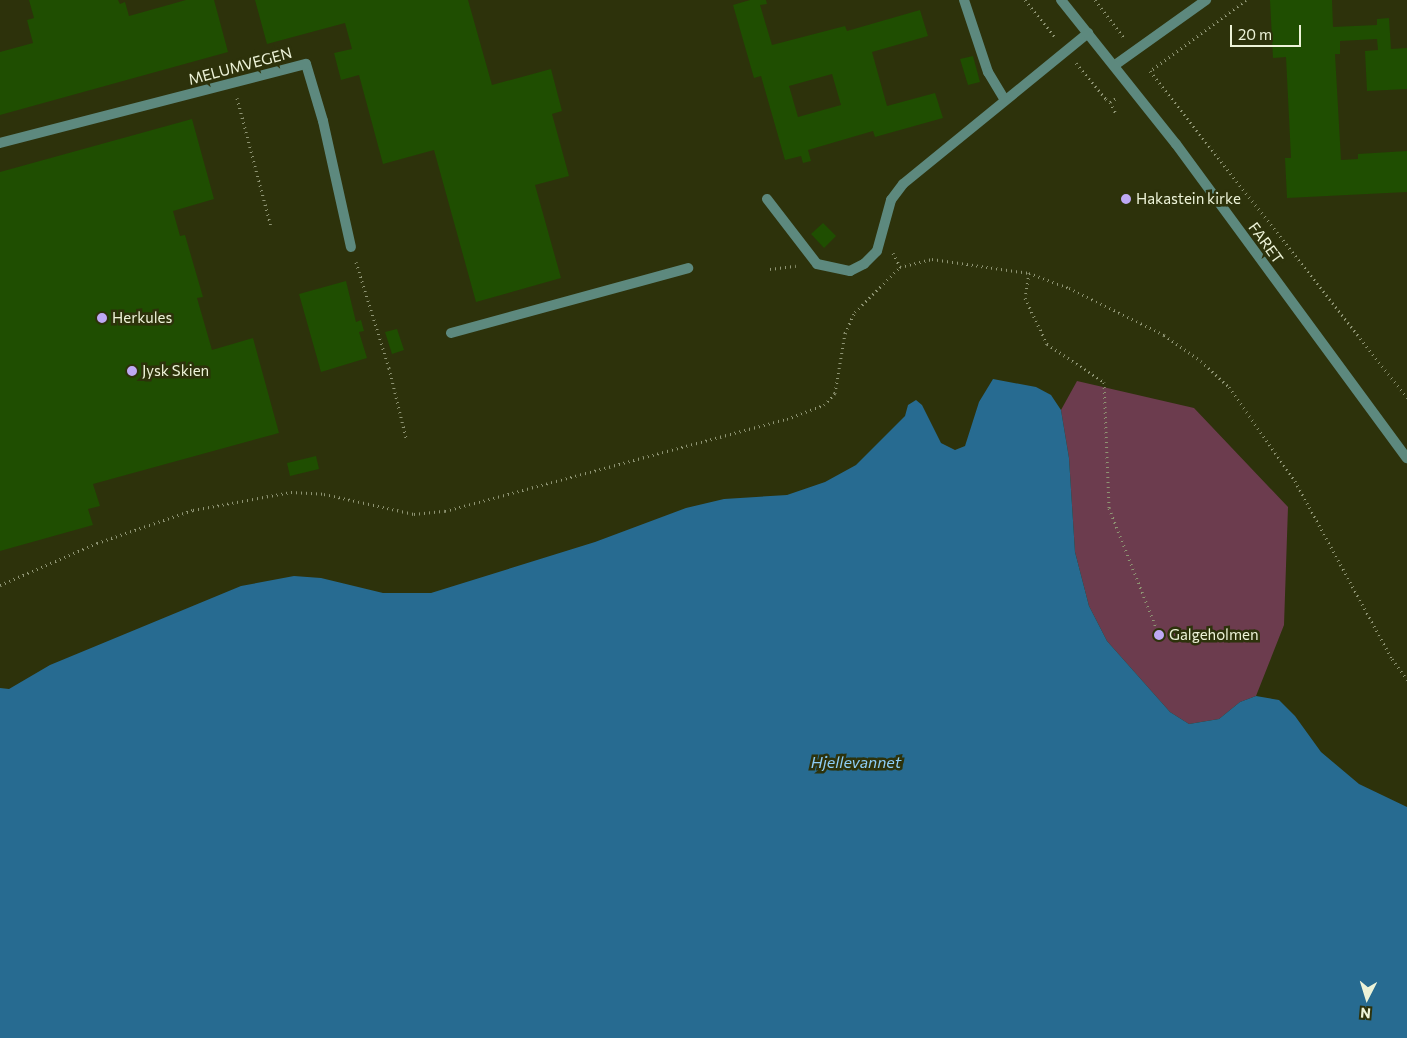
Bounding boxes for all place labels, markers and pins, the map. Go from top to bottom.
place label: Hakastein kirke [1136,190,1241,208]
marker: Hakastein kirke [1120,193,1132,205]
place label: Herkules [112,309,172,327]
marker: Herkules [96,312,108,324]
place label: Jysk Skien [142,362,209,380]
marker: Jysk Skien [126,365,138,377]
place label: Galgeholmen [1169,626,1259,644]
marker: Galgeholmen [1153,629,1165,641]

